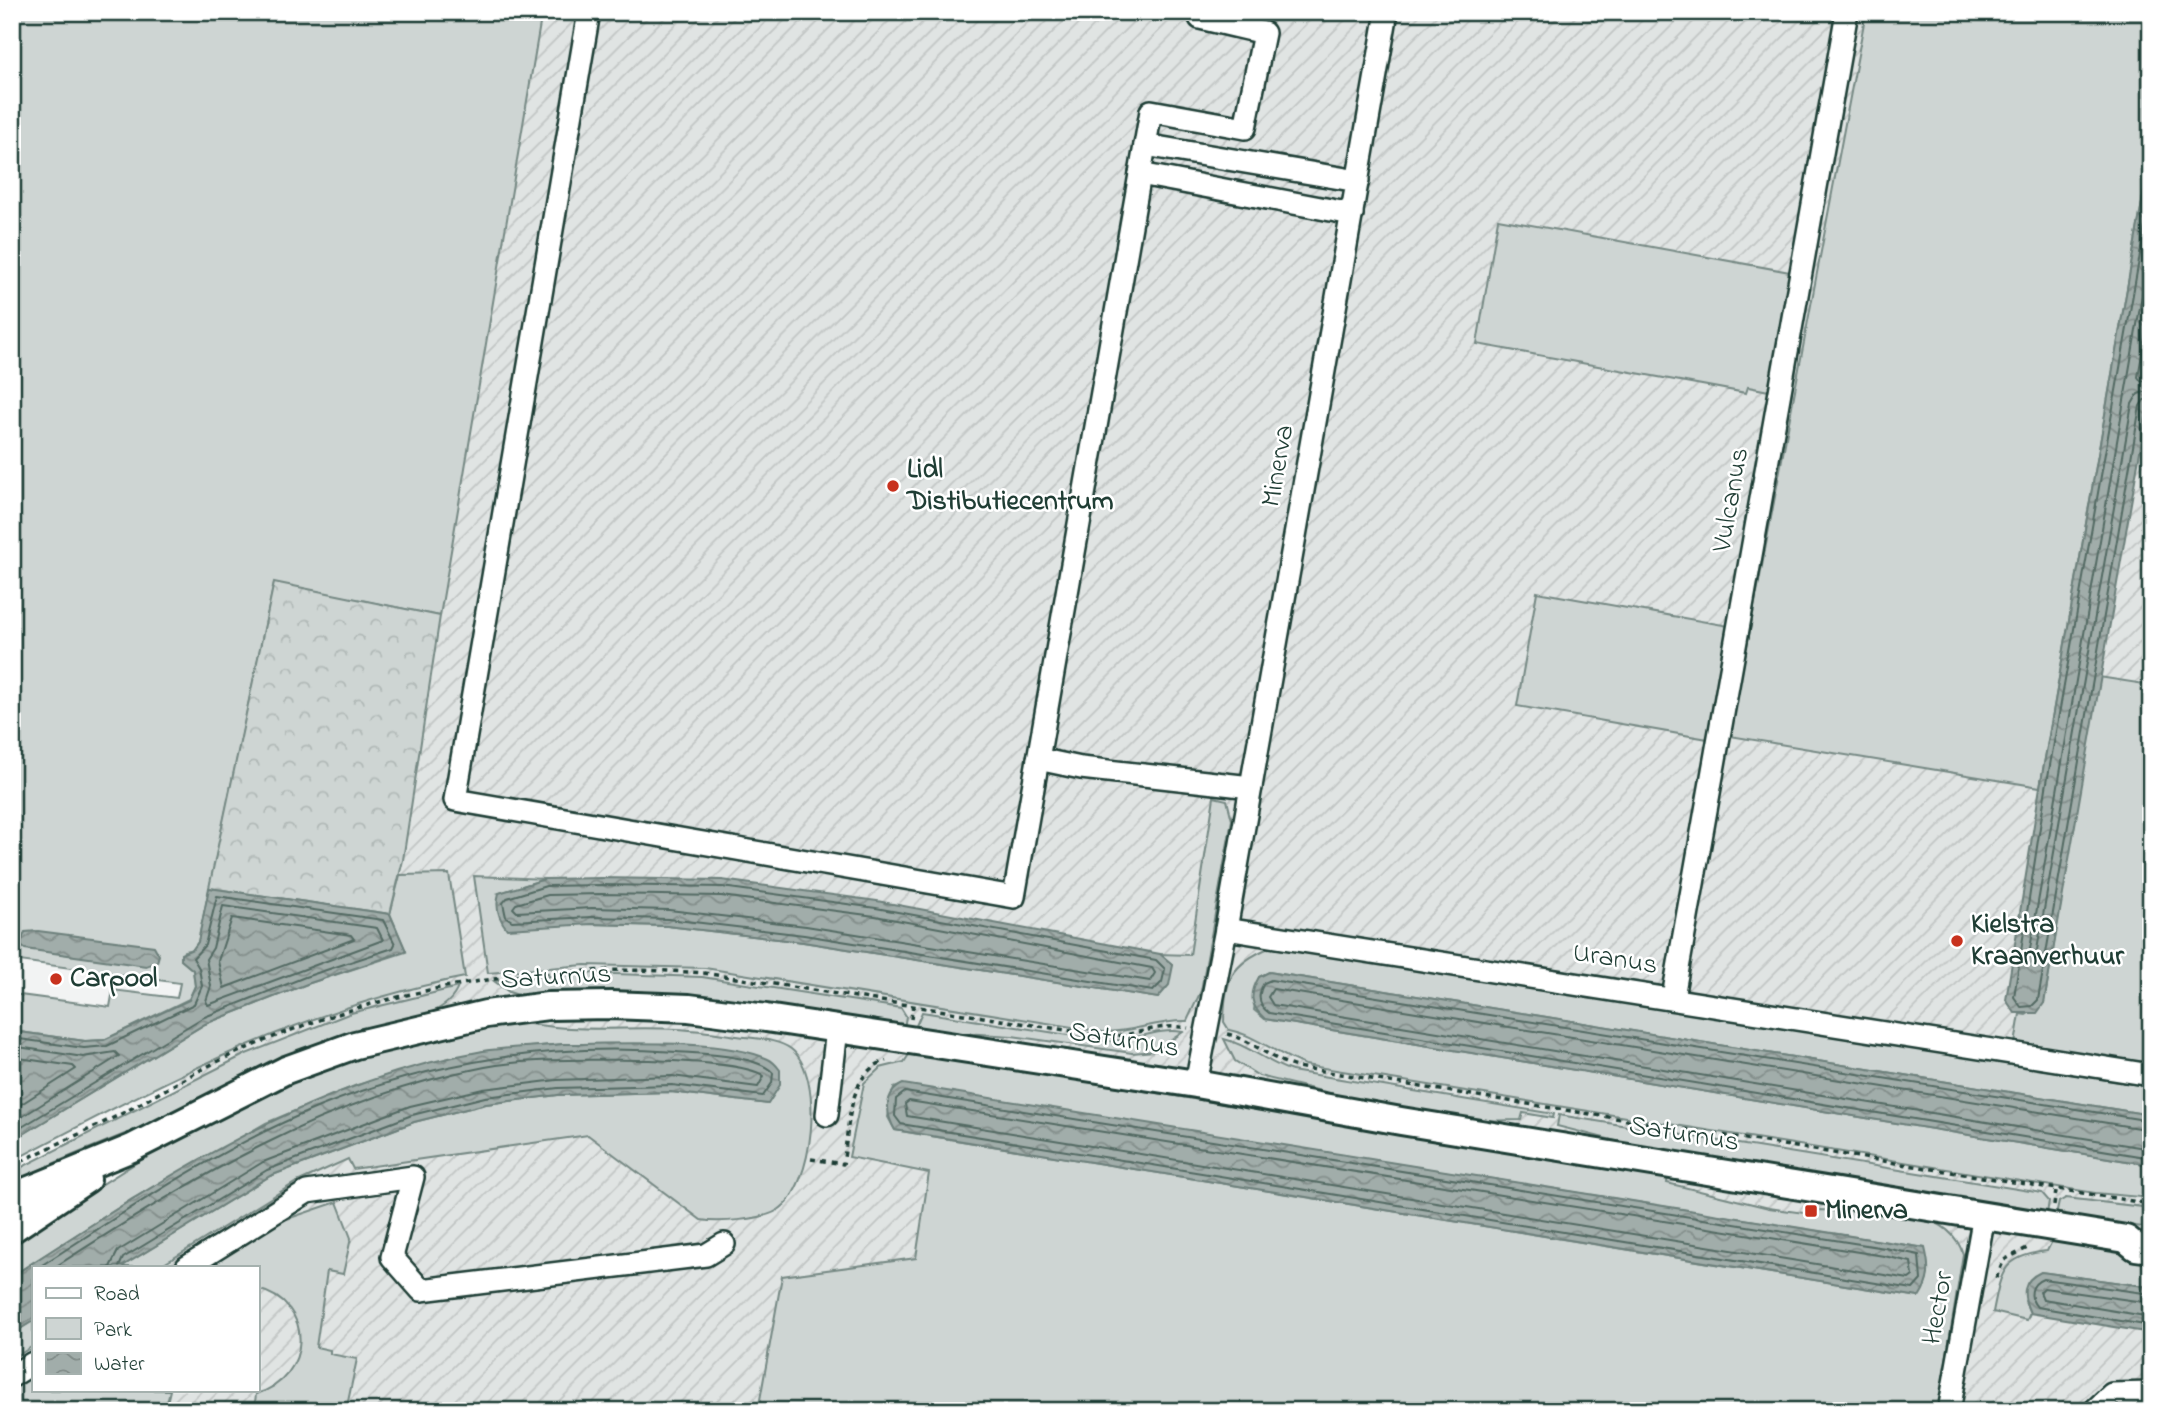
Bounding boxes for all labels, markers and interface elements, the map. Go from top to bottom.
street label: Minerva [1252,422,1306,510]
street label: Vulcanus [1702,445,1761,556]
place label: Lidl Distibutiecentrum [905,450,1114,523]
marker: Lidl Distibutiecentrum [885,478,901,494]
place label: Kielstra Kraanverhuur [1971,905,2125,978]
street label: Uranus [1570,933,1660,987]
marker: Kielstra Kraanverhuur [1949,933,1965,949]
street label: Saturnus [499,955,613,1001]
place label: Carpool [70,959,158,1000]
marker: Carpool [48,971,64,987]
street label: Saturnus [1066,1012,1182,1070]
street label: Saturnus [1626,1106,1742,1164]
place label: Minerva [1825,1191,1908,1232]
marker: Minerva [1803,1203,1819,1219]
legend [32,1266,259,1392]
street label: Hector [1912,1268,1966,1348]
text: Road [94,1280,140,1310]
text: Park [94,1316,133,1346]
text: Water [94,1350,145,1380]

